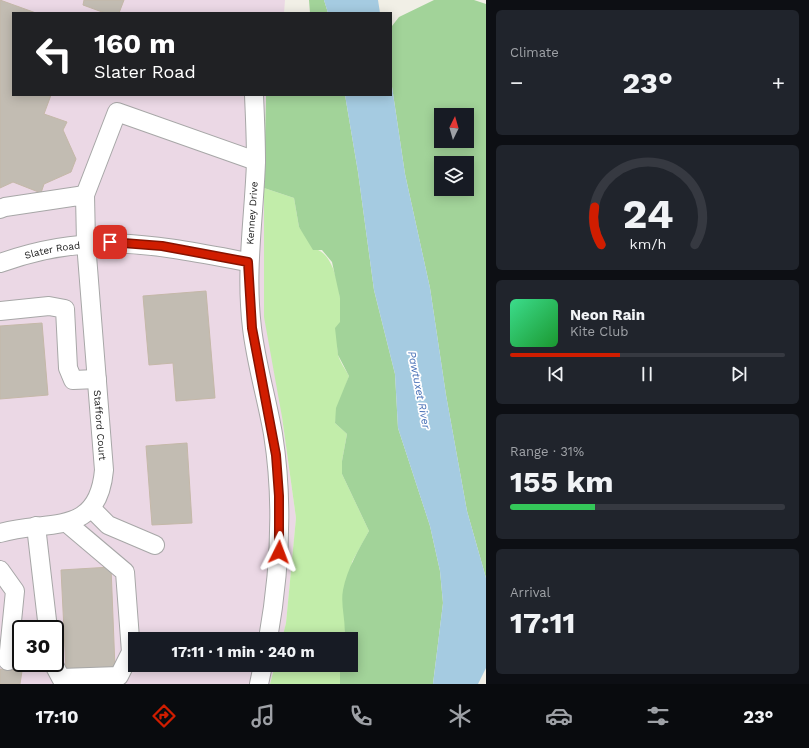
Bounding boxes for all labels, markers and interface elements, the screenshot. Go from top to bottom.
text: 160 m [94,27,176,60]
icon: left [28,28,80,80]
text: Climate [510,45,559,60]
text: Slater Road [94,61,196,82]
text: 23° [622,65,673,100]
text: − [510,70,523,95]
text: + [772,70,785,95]
north arrow [434,108,474,148]
map controls [434,108,474,196]
button: layers [434,156,474,196]
street label: Kenney Drive [244,181,260,245]
text: 24 [622,189,673,238]
pin [93,225,127,259]
icon: arrive [99,231,121,253]
text: km/h [629,236,666,252]
street label: Slater Road [23,239,81,260]
text: Neon Rain [570,306,645,324]
text: Kite Club [570,324,628,339]
water label: Pawtuxet River [405,350,433,431]
icon: previous [545,363,567,385]
icon: pause [636,363,658,385]
icon: next [728,363,750,385]
street label: Stafford Court [92,389,109,462]
text: Range · 31% [510,444,584,459]
text: 155 km [510,464,613,499]
position arrow [258,531,300,573]
text: Arrival [510,585,551,600]
text: 17:11 [510,605,576,640]
speed limit sign: 30 [12,620,64,672]
text: 17:11 · 1 min · 240 m [171,643,315,661]
icon: directions [150,702,178,730]
icon: music [249,702,277,730]
icon: phone [347,702,375,730]
icon: climate [446,702,474,730]
icon: car [545,702,573,730]
icon: filters [644,702,672,730]
text: 17:10 [35,706,79,727]
text: 23° [743,706,774,727]

